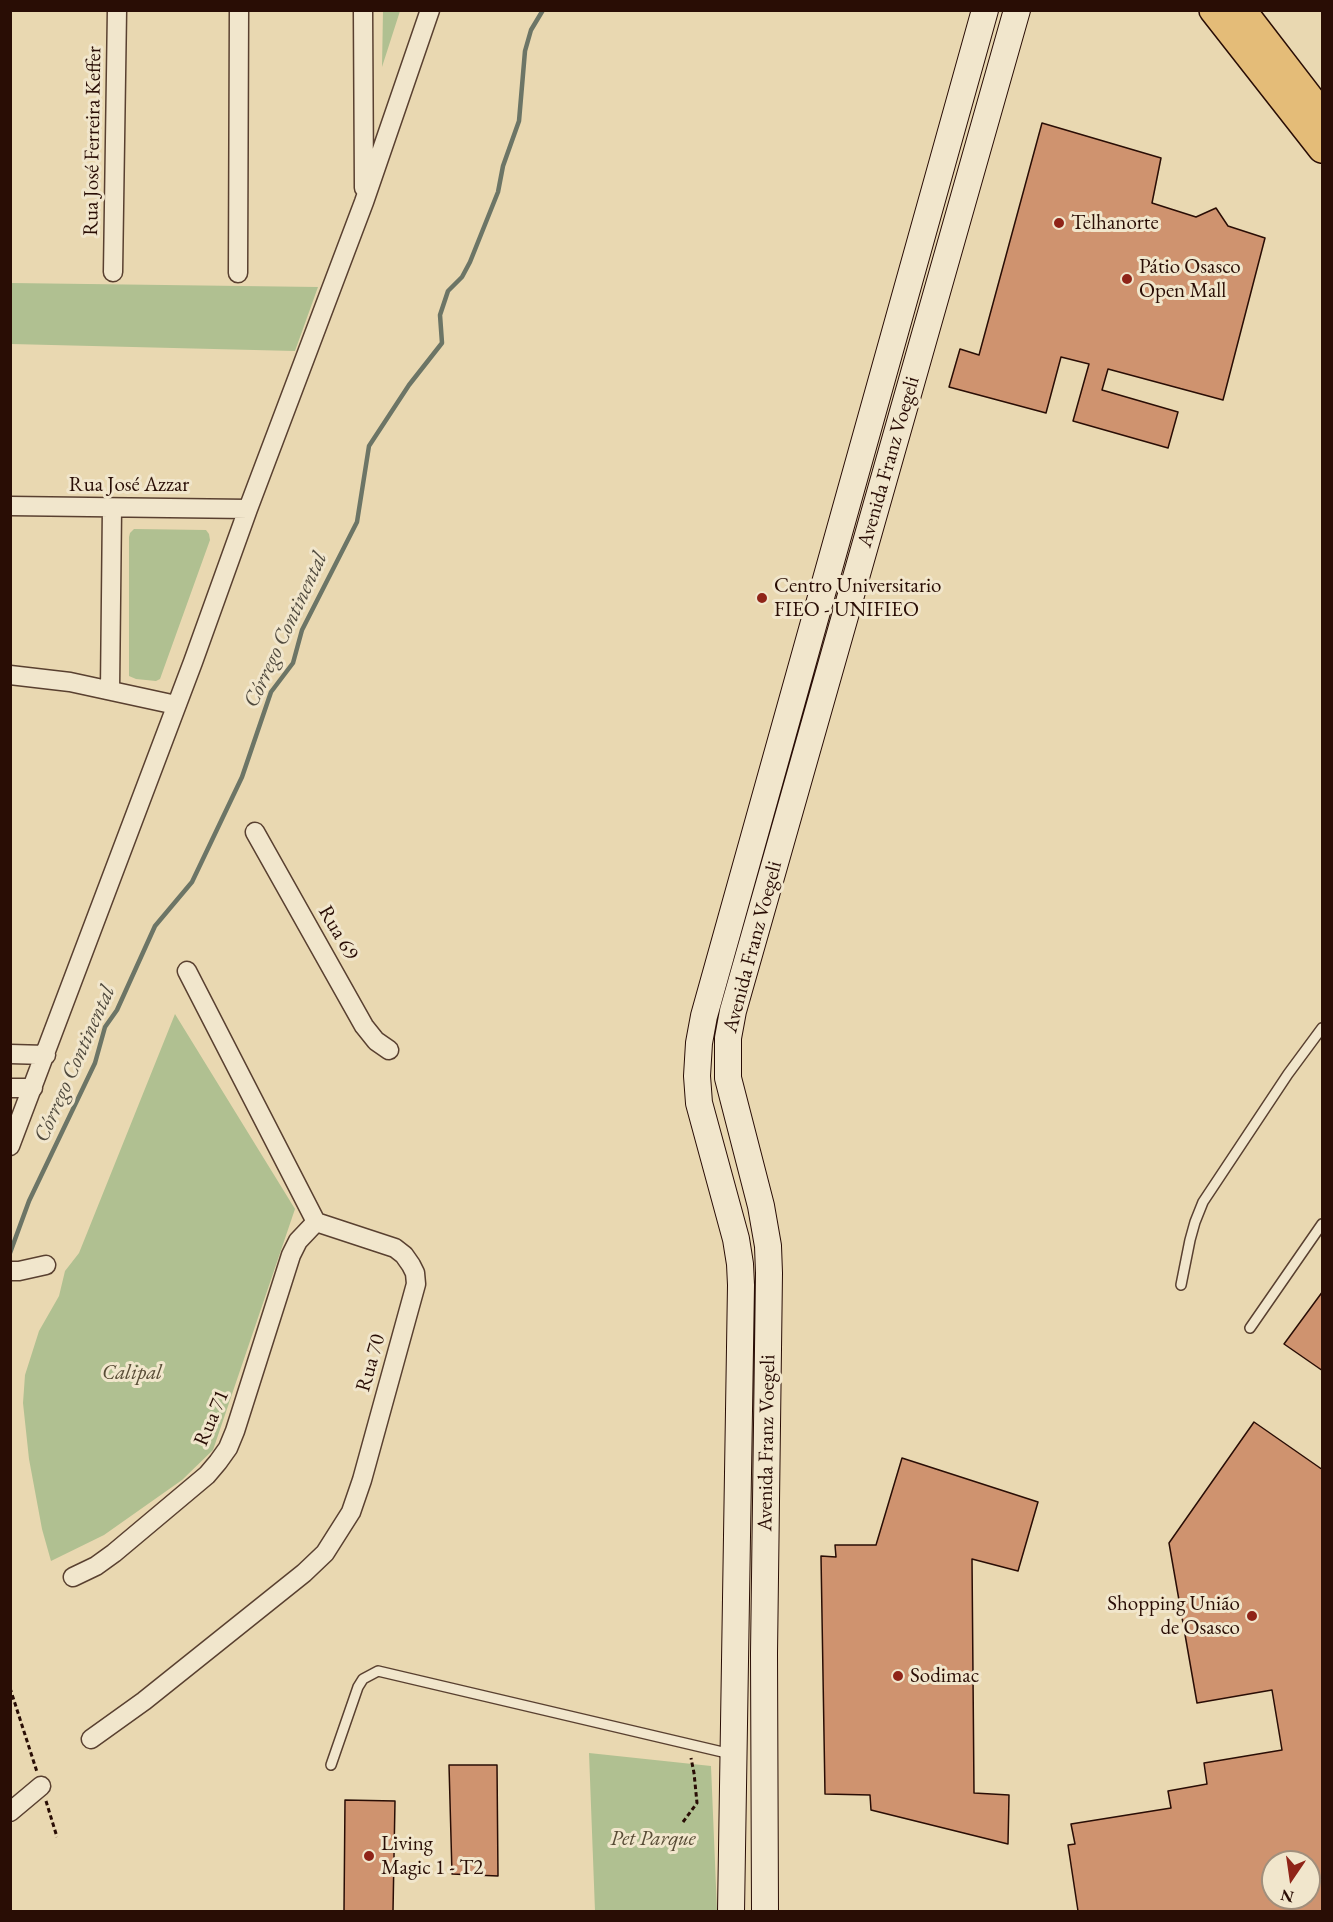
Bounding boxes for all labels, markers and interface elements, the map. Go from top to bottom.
street label: Rua José Ferreira Keffer [79,46,107,236]
place label: Telhanorte [1071,210,1159,236]
marker: Telhanorte [1052,216,1066,230]
place label: Pátio Osasco Open Mall [1139,254,1241,304]
marker: Pátio Osasco Open Mall [1120,272,1134,286]
street label: Avenida Franz Voegeli [853,374,925,550]
street label: Rua José Azzar [69,472,189,498]
water label: Córrego Continental [238,548,334,712]
place label: Centro Universitario FIEO - UNIFIEO [774,573,941,623]
marker: Centro Universitario FIEO - UNIFIEO [755,591,769,605]
street label: Avenida Franz Voegeli [718,858,788,1036]
street label: Rua 69 [312,901,364,965]
water label: Córrego Continental [29,982,121,1146]
street label: Rua 70 [351,1331,391,1395]
street label: Avenida Franz Voegeli [753,1354,781,1532]
park label: Calipal [102,1360,162,1386]
street label: Rua 71 [189,1386,235,1450]
place label: Shopping União de Osasco [1107,1591,1240,1641]
marker: Shopping União de Osasco [1245,1609,1259,1623]
place label: Sodimac [910,1663,979,1689]
marker: Sodimac [891,1669,905,1683]
park label: Pet Parque [610,1826,696,1852]
place label: Living Magic 1 - T2 [381,1831,483,1881]
marker: Living Magic 1 - T2 [362,1849,376,1863]
north arrow [1261,1850,1321,1910]
text: N [1279,1884,1296,1908]

